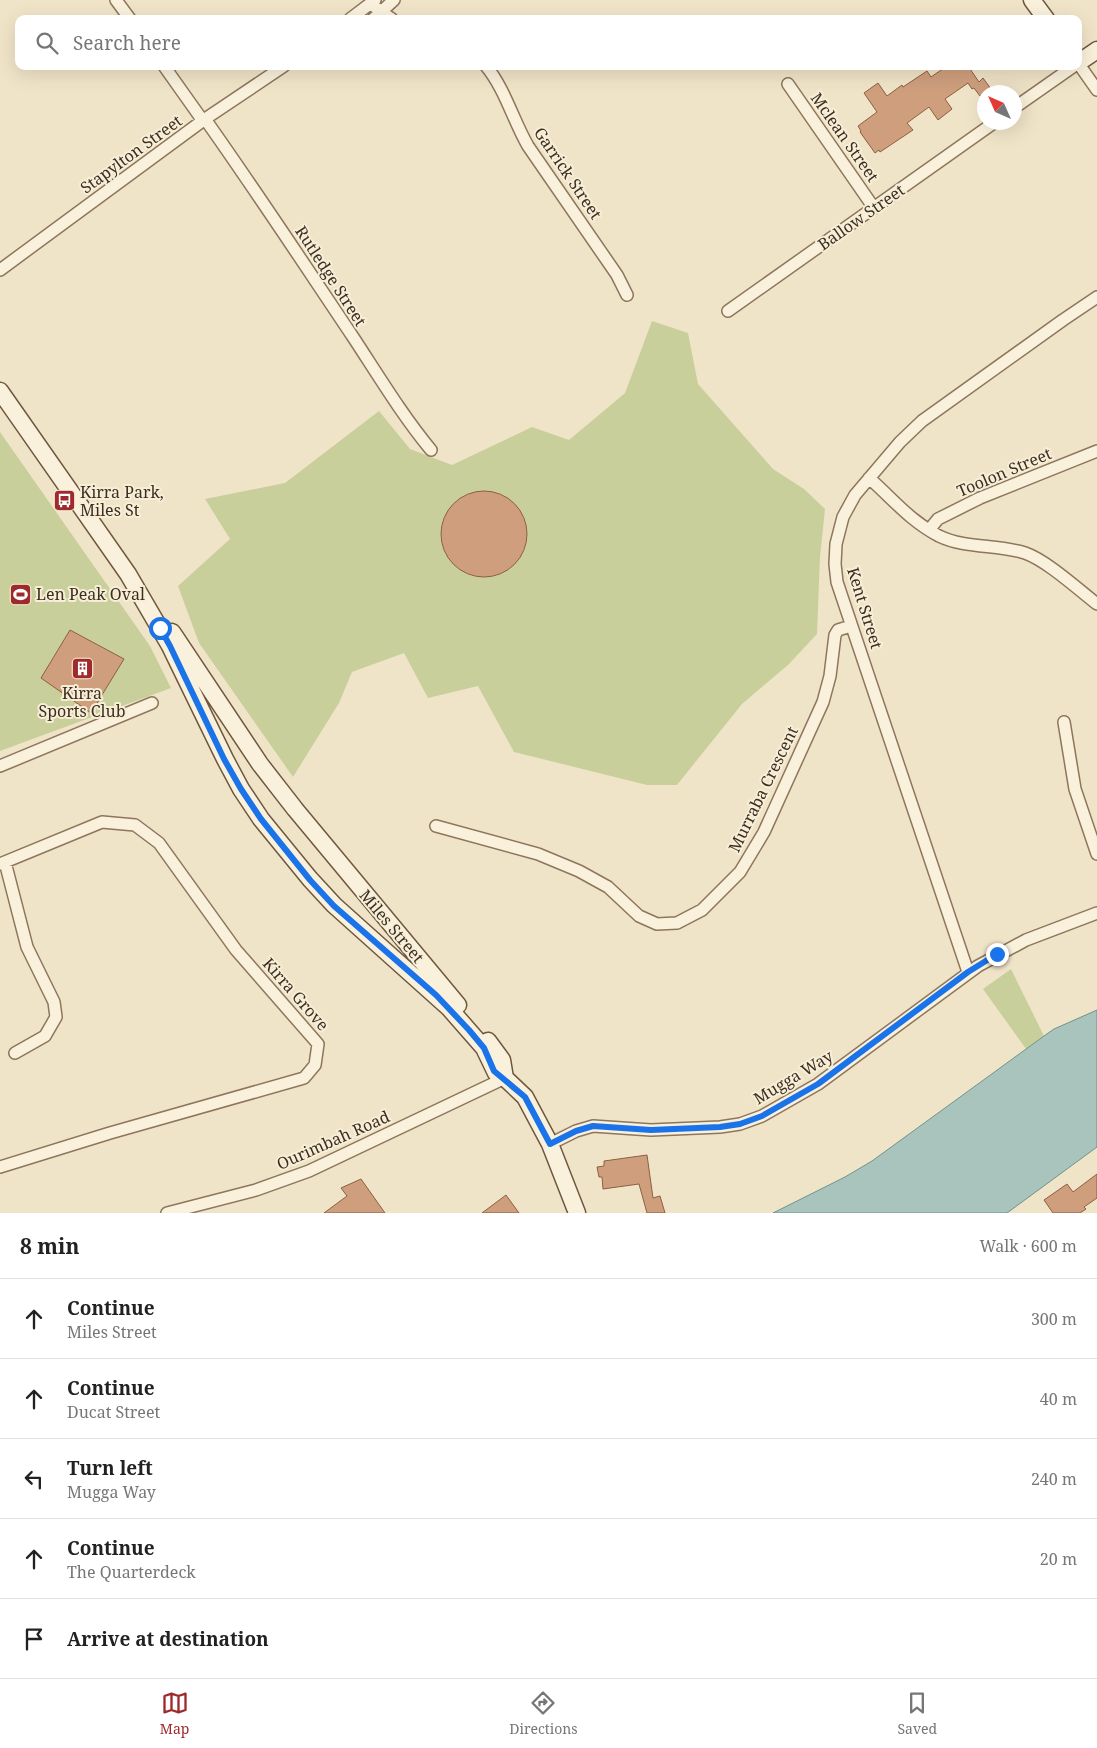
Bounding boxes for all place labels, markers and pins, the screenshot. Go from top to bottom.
place label: Kirra Park, Miles St [80,481,164,521]
bus stop icon: Kirra Park, Miles St [52,489,76,513]
sports icon: Len Peak Oval [8,582,32,606]
place label: Len Peak Oval [36,583,145,605]
building icon: Kirra Sports Club [70,657,94,681]
place label: Kirra Sports Club [38,682,126,722]

